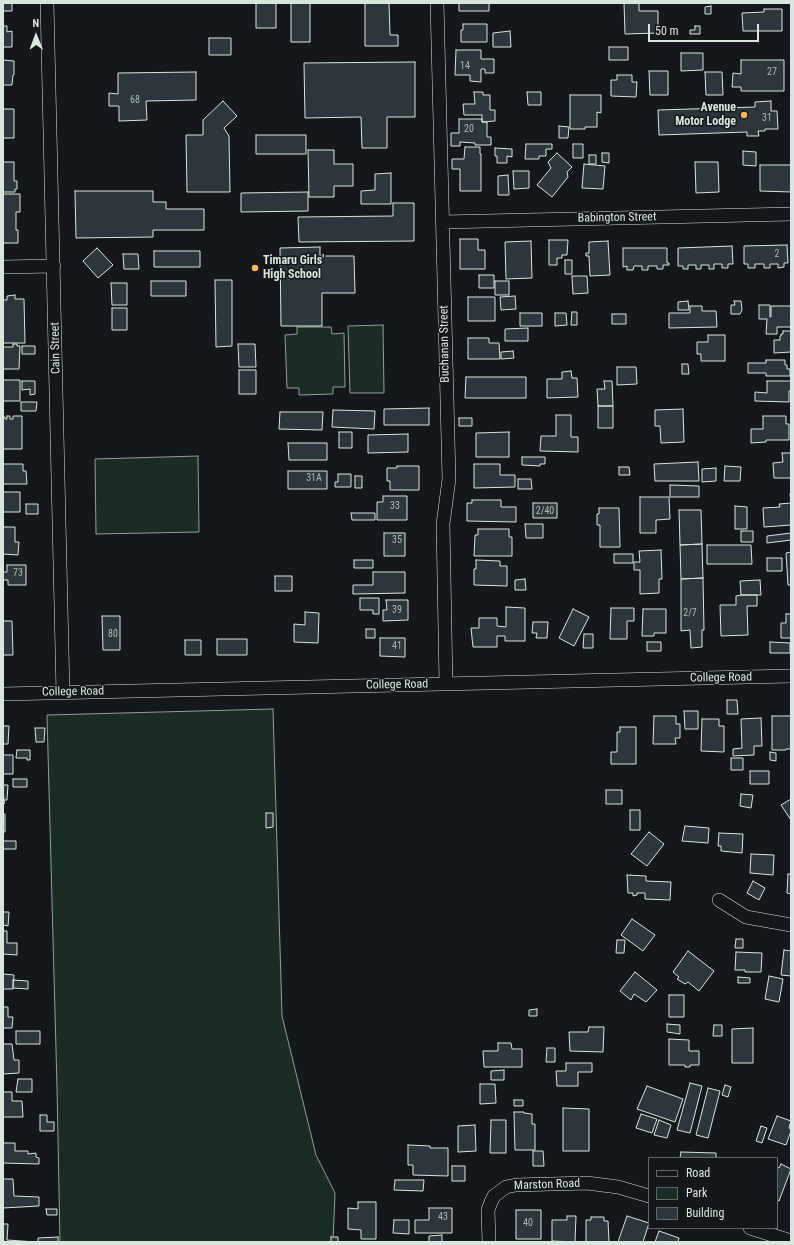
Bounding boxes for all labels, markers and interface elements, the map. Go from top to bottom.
north arrow [16,16,56,56]
scale bar [650,16,761,42]
text: N [32,17,39,30]
text: 50 m [655,24,679,38]
house number: 14 [460,60,470,72]
house number: 27 [767,66,777,78]
house number: 68 [130,94,140,106]
place label: Avenue Motor Lodge [675,101,736,129]
marker: Avenue Motor Lodge [739,110,749,120]
house number: 31 [762,112,772,124]
house number: 20 [464,123,474,135]
street label: Babington Street [577,210,657,226]
house number: 2 [775,248,779,260]
place label: Timaru Girls' High School [263,254,324,282]
marker: Timaru Girls' High School [250,263,260,273]
street label: Buchanan Street [437,305,453,383]
street label: Cain Street [48,322,64,374]
house number: 31A [306,472,322,484]
house number: 33 [390,500,400,512]
house number: 2/40 [536,505,554,517]
house number: 35 [392,534,402,546]
house number: 73 [13,567,23,579]
house number: 39 [392,604,402,616]
house number: 2/7 [683,607,697,619]
house number: 80 [108,628,118,640]
house number: 41 [392,640,402,652]
street label: College Road [690,670,752,686]
street label: College Road [366,677,428,693]
street label: College Road [42,684,104,700]
legend [648,1157,778,1229]
text: Road [686,1166,710,1180]
street label: Marston Road [514,1177,580,1193]
text: Park [686,1186,707,1200]
text: Building [686,1206,724,1220]
house number: 43 [438,1211,448,1223]
house number: 40 [523,1217,533,1229]

